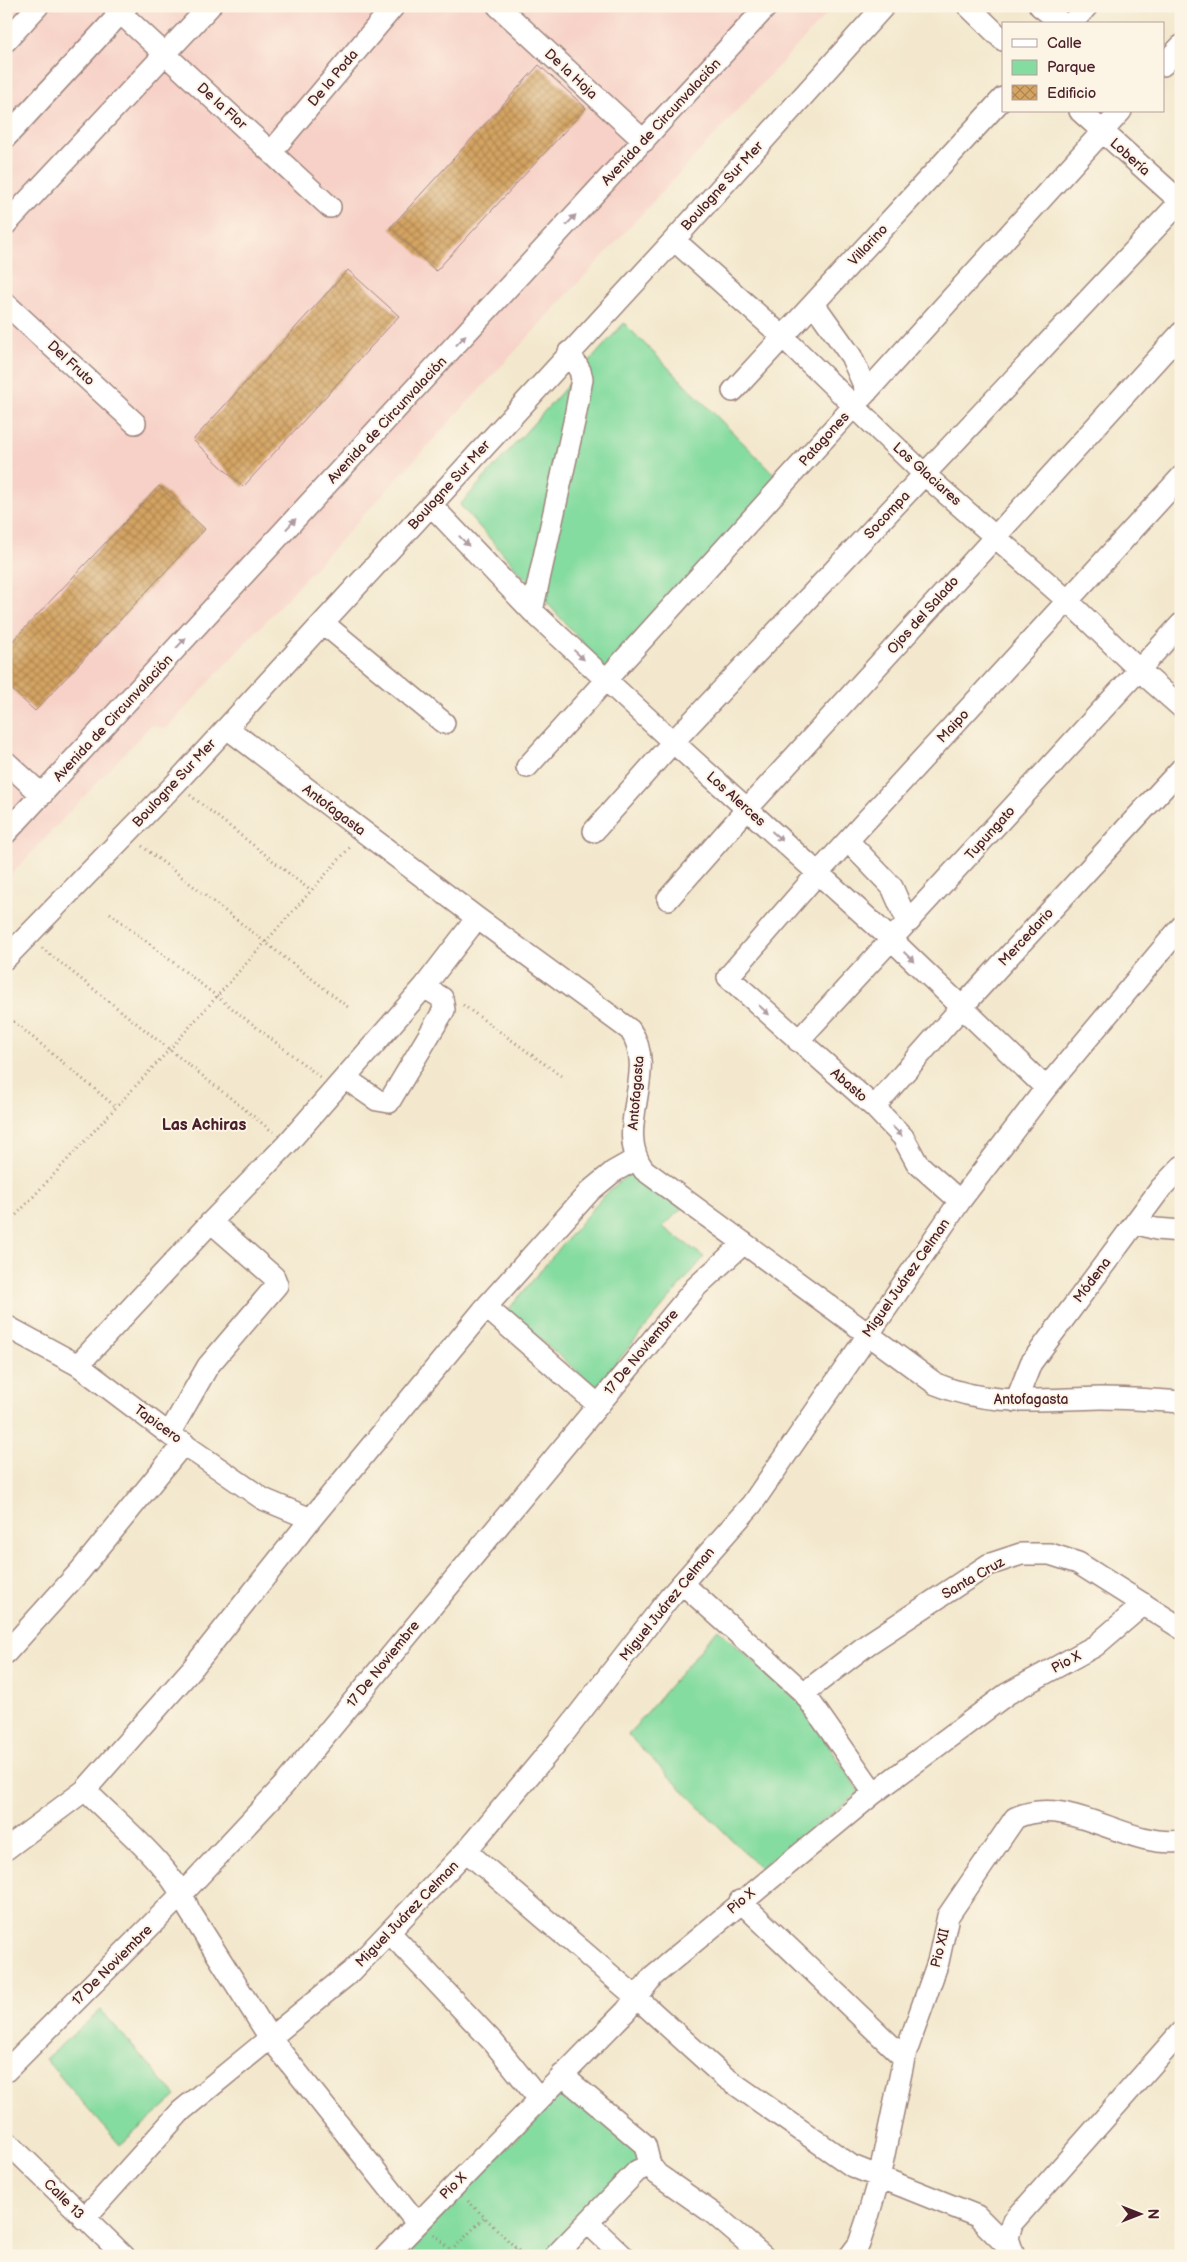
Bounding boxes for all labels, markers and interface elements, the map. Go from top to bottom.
legend [1002,22,1164,112]
text: Calle [1047,34,1082,53]
street label: De la Hoja [541,45,601,103]
street label: De la Poda [304,46,362,110]
street label: Avenida de Circunvalación [598,55,724,189]
text: Parque [1047,58,1096,77]
street label: De la Flor [194,79,251,133]
text: Edificio [1047,84,1096,103]
street label: Lobería [1106,135,1154,179]
street label: Boulogne Sur Mer [677,137,767,234]
one-way arrow [565,215,577,227]
street label: Villarino [845,221,891,269]
one-way arrow [455,334,467,346]
street label: Del Fruto [44,337,98,389]
street label: Avenida de Circunvalación [324,353,450,487]
street label: Patagones [795,408,853,470]
street label: Boulogne Sur Mer [404,436,494,533]
street label: Los Glaciares [889,439,965,509]
street label: Socompa [861,487,914,543]
one-way arrow [286,517,297,530]
one-way arrow [458,534,470,546]
street label: Ojos del Salado [884,573,962,657]
one-way arrow [175,638,187,650]
one-way arrow [573,649,585,661]
street label: Avenida de Circunvalación [50,651,176,785]
street label: Maipo [933,706,973,746]
street label: Boulogne Sur Mer [129,735,220,831]
street label: Los Alerces [703,768,769,830]
street label: Antofagasta [299,781,369,839]
street label: Tupungato [961,802,1019,863]
one-way arrow [770,830,783,841]
street label: Mercedario [995,904,1057,970]
one-way arrow [903,951,915,963]
one-way arrow [757,1004,770,1015]
street label: Antofagasta [624,1055,648,1131]
street label: Abasto [827,1064,871,1106]
district label: Las Achiras [162,1116,246,1135]
one-way arrow [891,1124,903,1136]
street label: Miguel Juárez Celman [859,1215,953,1341]
street label: Módena [1069,1254,1115,1306]
street label: 17 De Noviembre [600,1306,682,1398]
street label: Antofagasta [994,1391,1068,1408]
street label: Tapicero [131,1401,185,1447]
street label: Miguel Juárez Celman [616,1544,718,1664]
street label: Santa Cruz [939,1553,1008,1603]
street label: 17 De Noviembre [343,1617,423,1711]
street label: Pio X [1048,1647,1084,1677]
street label: Miguel Juárez Celman [352,1857,462,1971]
street label: Pio X [724,1885,758,1917]
street label: 17 De Noviembre [68,1921,156,2009]
street label: Pio XII [927,1927,953,1969]
street label: Pio X [436,2169,470,2203]
street label: Calle 13 [40,2175,88,2223]
north arrow [1114,2190,1164,2240]
text: N [1144,2209,1161,2219]

